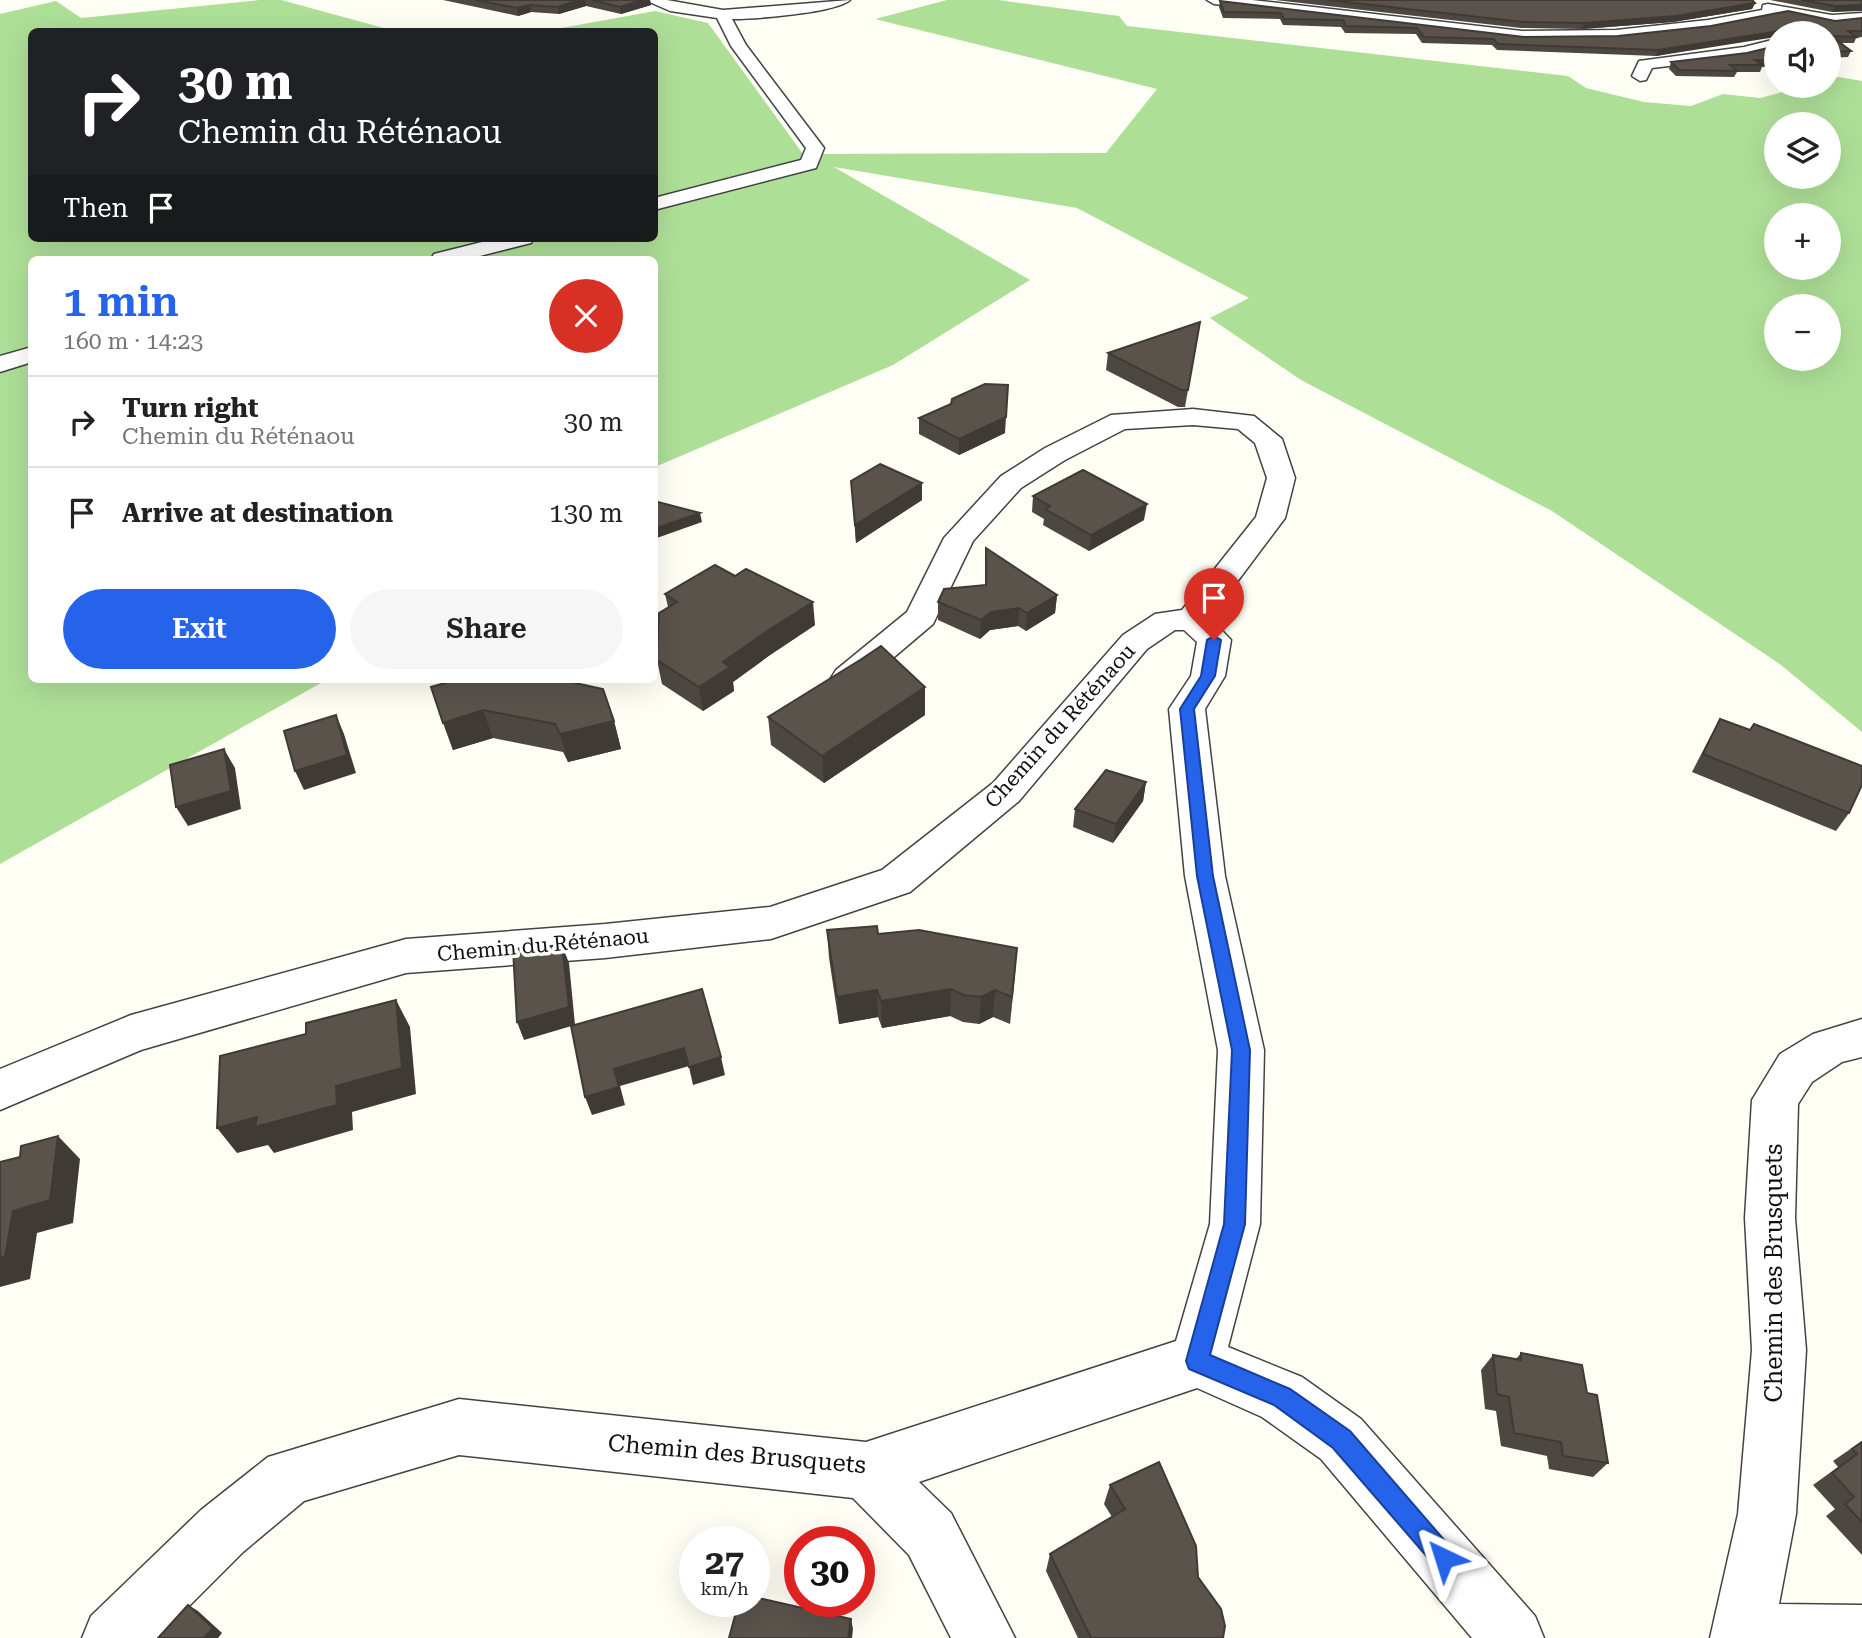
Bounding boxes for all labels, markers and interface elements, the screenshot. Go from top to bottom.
map controls [1764,21,1841,371]
button: sound [1764,21,1841,98]
text: 30 m [178,54,293,111]
icon: right [63,56,154,147]
button: layers [1764,112,1841,189]
text: Chemin du Réténaou [178,113,502,151]
icon: arrive [142,189,180,227]
text: Then [63,193,128,223]
button: + [1764,203,1841,280]
text: 1 min [63,277,179,326]
button: close [549,279,623,353]
button: − [1764,294,1841,371]
text: 160 m · 14:23 [63,328,203,355]
text: Turn right [122,393,258,423]
icon: right [63,403,101,441]
text: 30 m [564,407,623,437]
text: Chemin du Réténaou [122,423,355,450]
icon: arrive [63,494,101,532]
text: Arrive at destination [122,498,393,528]
text: 130 m [549,498,623,528]
pin [1184,568,1244,640]
icon: arrive [1195,579,1233,617]
button: Exit [63,589,336,669]
button: Share [350,589,623,669]
street label: Chemin du Réténaou [980,639,1140,813]
street label: Chemin du Réténaou [436,924,650,966]
street label: Chemin des Brusquets [1760,1144,1788,1402]
street label: Chemin des Brusquets [607,1429,867,1479]
position arrow [1407,1521,1481,1595]
speed limit sign: 30 [784,1526,875,1617]
text: 27 [705,1542,744,1583]
text: km/h [700,1578,749,1599]

